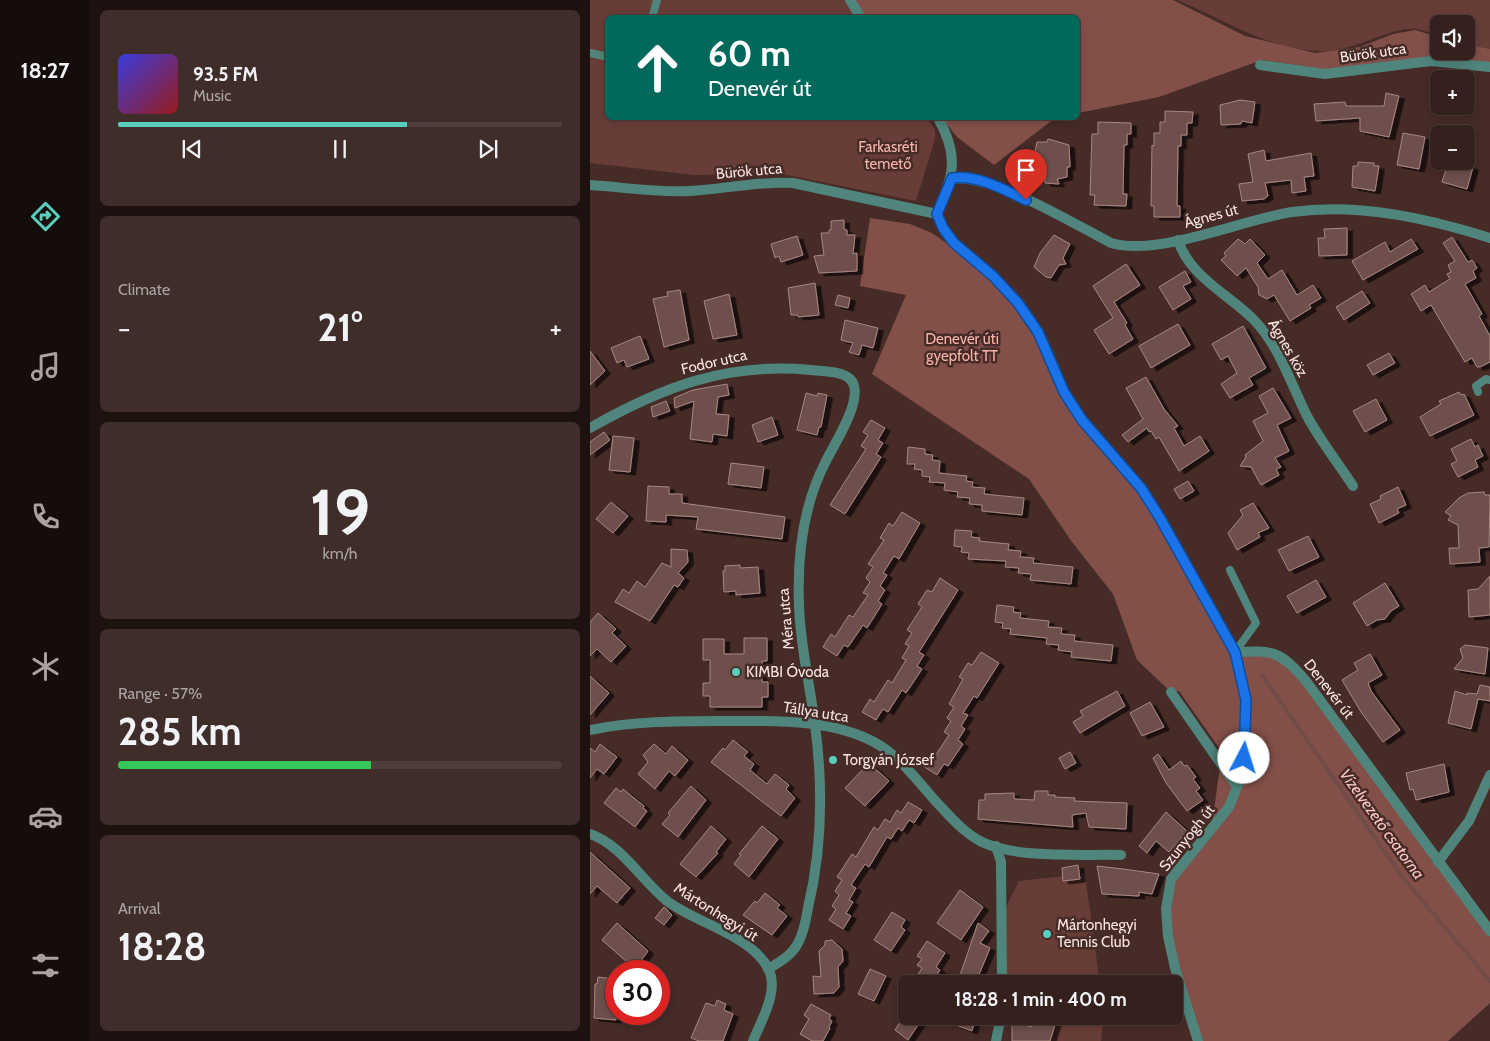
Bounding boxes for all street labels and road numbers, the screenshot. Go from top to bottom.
street label: Bürök utca [1339,39,1408,67]
street label: Bürök utca [715,159,784,183]
street label: Ágnes út [1182,199,1240,232]
street label: Ágnes köz [1264,315,1313,380]
street label: Fodor utca [679,346,749,378]
street label: Méra utca [774,587,798,651]
street label: Denevér út [1300,656,1358,722]
street label: Tállya utca [782,698,851,726]
street label: Szunyogh út [1156,801,1218,875]
street label: Mártonhegyi út [671,879,761,945]

